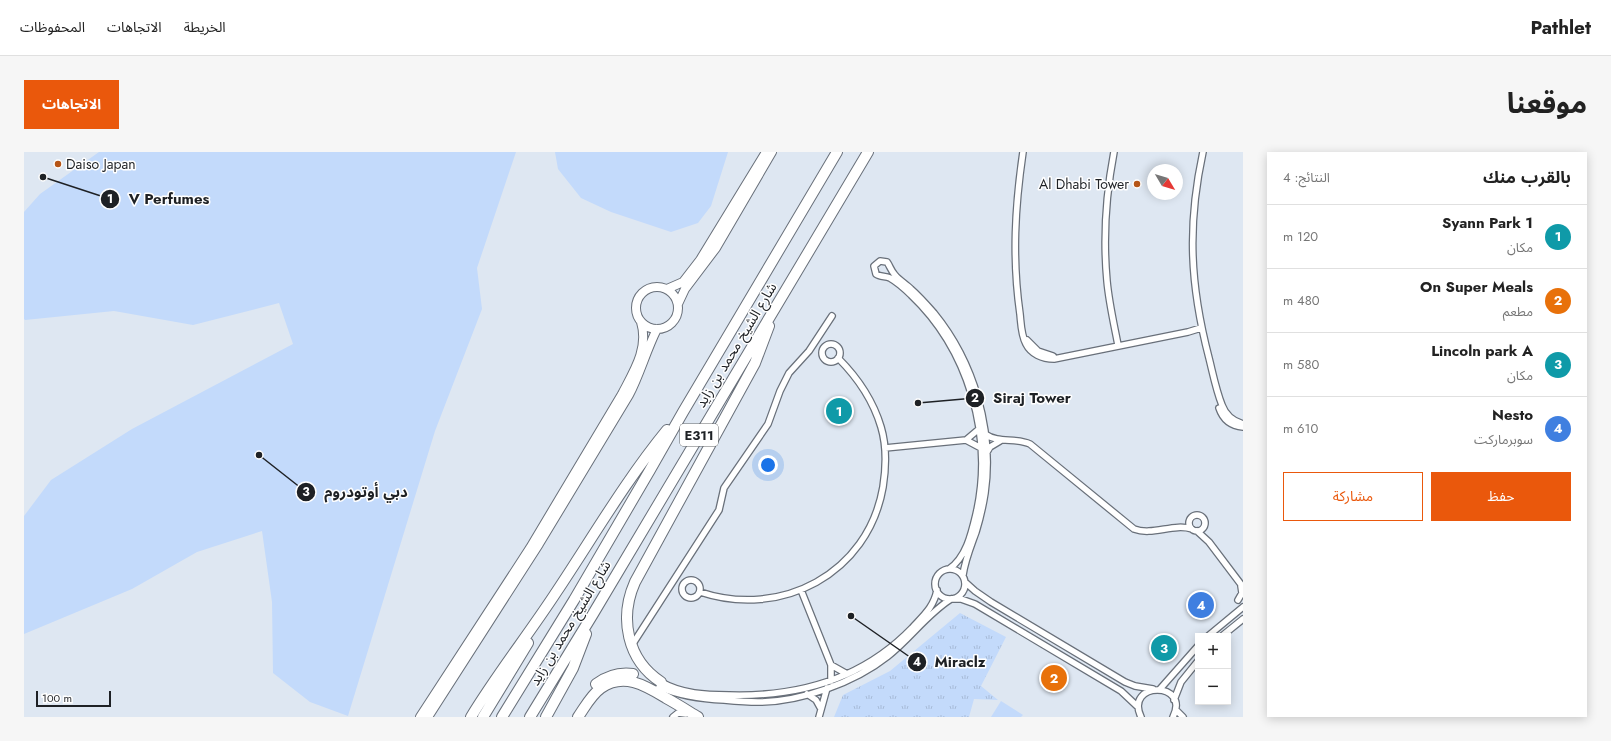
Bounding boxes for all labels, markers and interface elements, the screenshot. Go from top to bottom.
text: Pathlet [1531,14,1591,41]
text: المحفوظات [20,17,85,37]
text: الاتجاهات [107,17,162,37]
text: الخريطة [184,17,226,37]
button: الاتجاهات [24,80,119,129]
text: موقعنا [1507,83,1587,124]
place label: Daiso Japan [66,154,136,174]
marker: Daiso Japan [53,159,63,169]
north arrow [1147,164,1183,200]
text: بالقرب منك [1483,165,1571,189]
text: النتائج: 4 [1283,168,1330,187]
place label: Al Dhabi Tower [1039,174,1129,194]
marker: Al Dhabi Tower [1132,179,1142,189]
callout: V Perfumes [100,186,217,213]
text: V Perfumes [128,188,210,210]
text: 1 [107,190,113,208]
text: Syann Park 1 [1442,212,1533,234]
text: 120 m [1283,227,1318,246]
text: 1 [1555,227,1561,246]
text: مكان [1507,238,1533,257]
text: On Super Meals [1420,276,1533,298]
street label: شارع الشيخ محمد بن زايد [691,279,782,412]
text: 480 m [1283,291,1320,310]
text: 2 [1554,291,1562,310]
text: مطعم [1503,302,1533,321]
text: Lincoln park A [1431,340,1533,362]
text: 580 m [1283,355,1319,374]
text: 3 [1554,355,1562,374]
text: مكان [1507,366,1533,385]
callout: Siraj Tower [965,384,1079,411]
text: Siraj Tower [993,387,1072,409]
text: 2 [971,389,979,407]
pin: 1 [826,396,852,426]
text: Nesto [1492,404,1533,426]
text: 610 m [1283,419,1318,438]
text: 4 [1553,419,1563,438]
road number: E311 [680,424,718,446]
text: سوبرماركت [1474,430,1533,449]
your location [758,455,778,475]
button: مشاركة [1283,472,1423,521]
button: حفظ [1431,472,1571,521]
callout: دبي أوتودروم [296,478,415,505]
text: دبي أوتودروم [324,481,408,503]
text: 3 [302,483,310,501]
street label: شارع الشيخ محمد بن زايد [525,557,616,690]
pin: 4 [1188,590,1214,620]
pin: 3 [1151,633,1177,663]
map controls [1195,633,1231,705]
button: + [1195,633,1231,669]
callout: Miraclz [907,649,994,676]
text: Miraclz [934,651,986,673]
text: 4 [913,653,921,671]
pin: 2 [1041,663,1067,693]
button: − [1195,669,1231,705]
scale bar [36,689,111,708]
text: 100 m [42,690,72,706]

